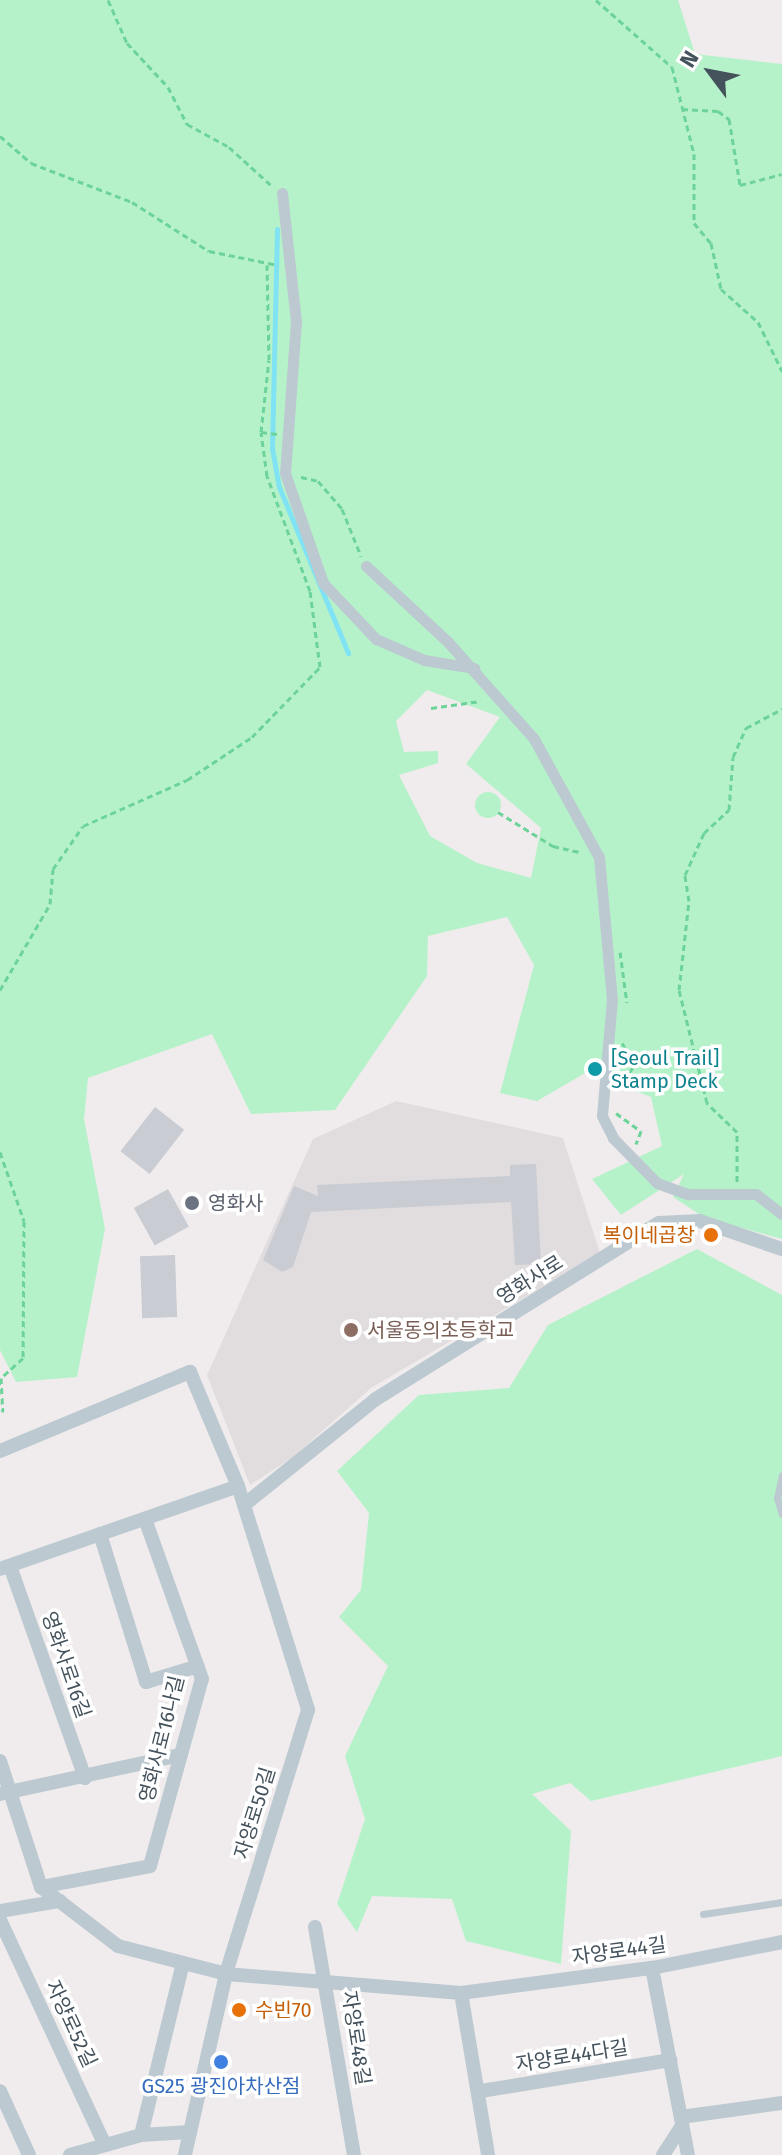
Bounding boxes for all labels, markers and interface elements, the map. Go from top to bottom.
north arrow [670,32,750,112]
text: N [674,46,705,72]
place label: [Seoul Trail] Stamp Deck [611,1046,719,1093]
marker: [Seoul Trail] Stamp Deck [586,1060,604,1078]
place label: 영화사 [208,1191,263,1215]
marker: 영화사 [183,1194,201,1212]
place label: 복이네곱창 [603,1223,695,1247]
marker: 복이네곱창 [702,1226,720,1244]
street label: 영화사로 [492,1250,568,1310]
place label: 서울동의초등학교 [367,1318,514,1342]
marker: 서울동의초등학교 [342,1321,360,1339]
street label: 영화사로16길 [37,1608,95,1722]
street label: 영화사로16나길 [135,1673,189,1805]
street label: 자양로50길 [230,1764,280,1862]
street label: 자양로44길 [570,1933,668,1969]
street label: 자양로52길 [40,1977,102,2071]
street label: 자양로48길 [337,1989,375,2087]
place label: 수빈70 [255,1998,312,2022]
marker: 수빈70 [230,2001,248,2019]
street label: 자양로44다길 [514,2035,630,2077]
marker: GS25 광진아차산점 [212,2053,230,2071]
place label: GS25 광진아차산점 [142,2074,300,2098]

